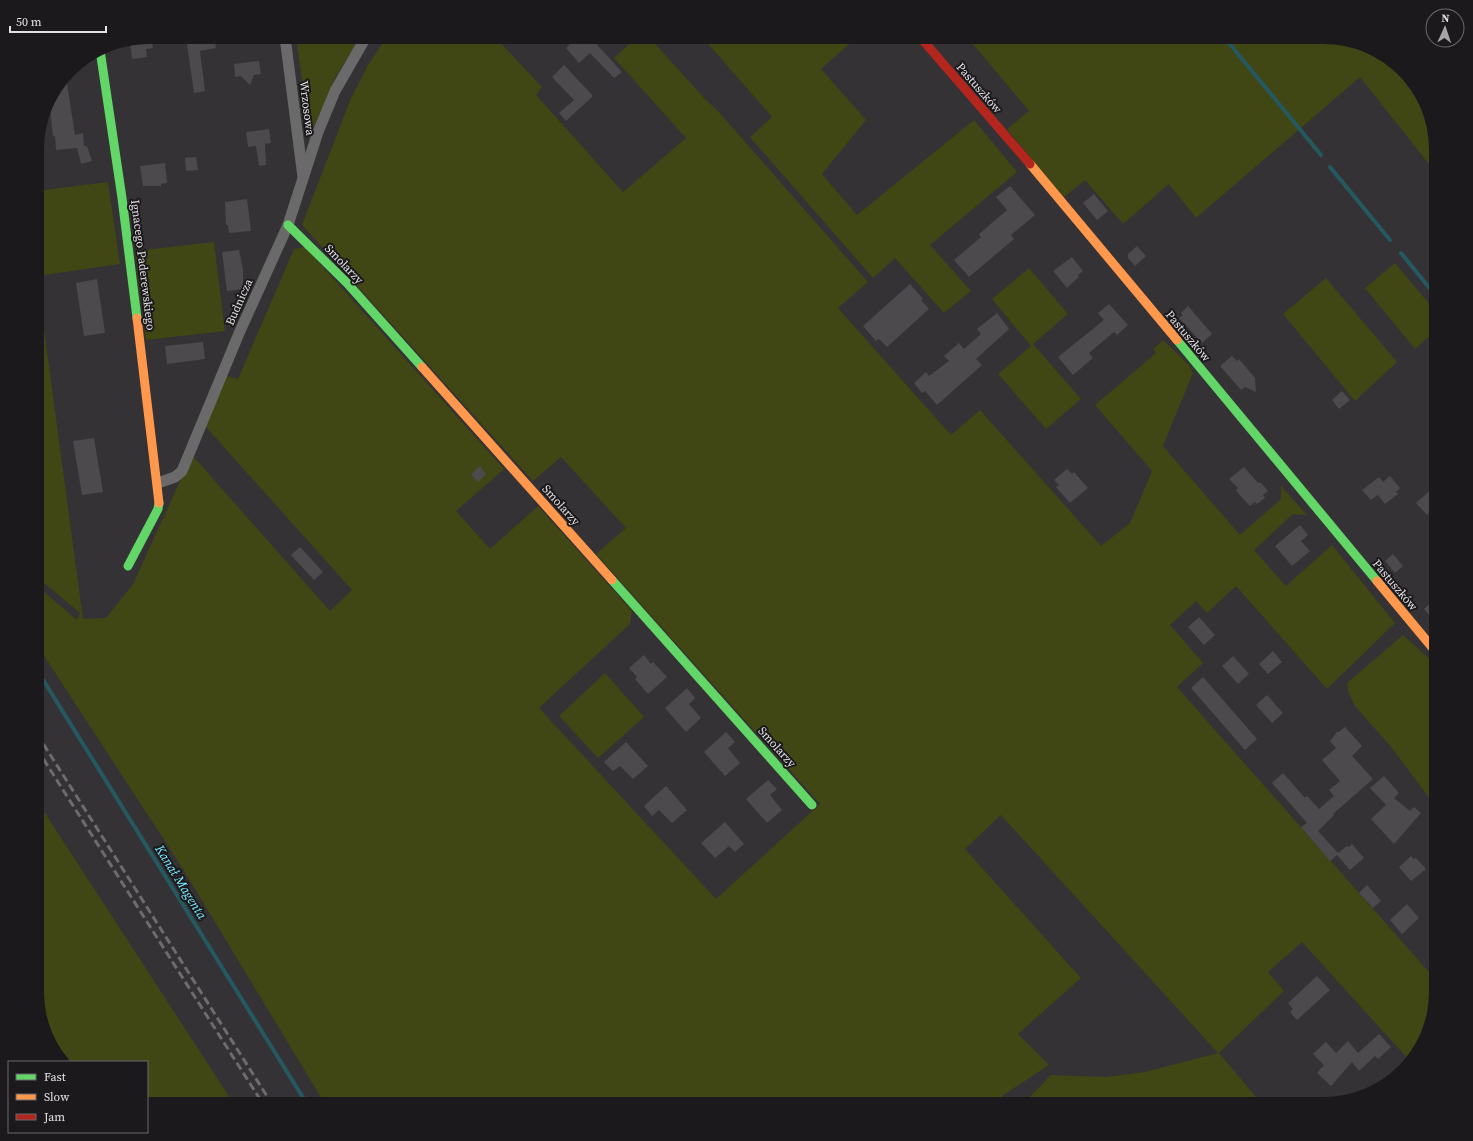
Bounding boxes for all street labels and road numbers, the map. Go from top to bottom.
street label: Pastuszków [953,59,1006,117]
street label: Wrzosowa [296,80,318,137]
street label: Ignacego Paderewskiego [127,199,159,332]
street label: Smolarzy [321,241,368,288]
street label: Budnicza [222,275,257,328]
street label: Pastuszków [1162,307,1215,366]
street label: Smolarzy [538,481,584,529]
street label: Pastuszków [1369,556,1422,615]
street label: Smolarzy [754,723,800,771]

